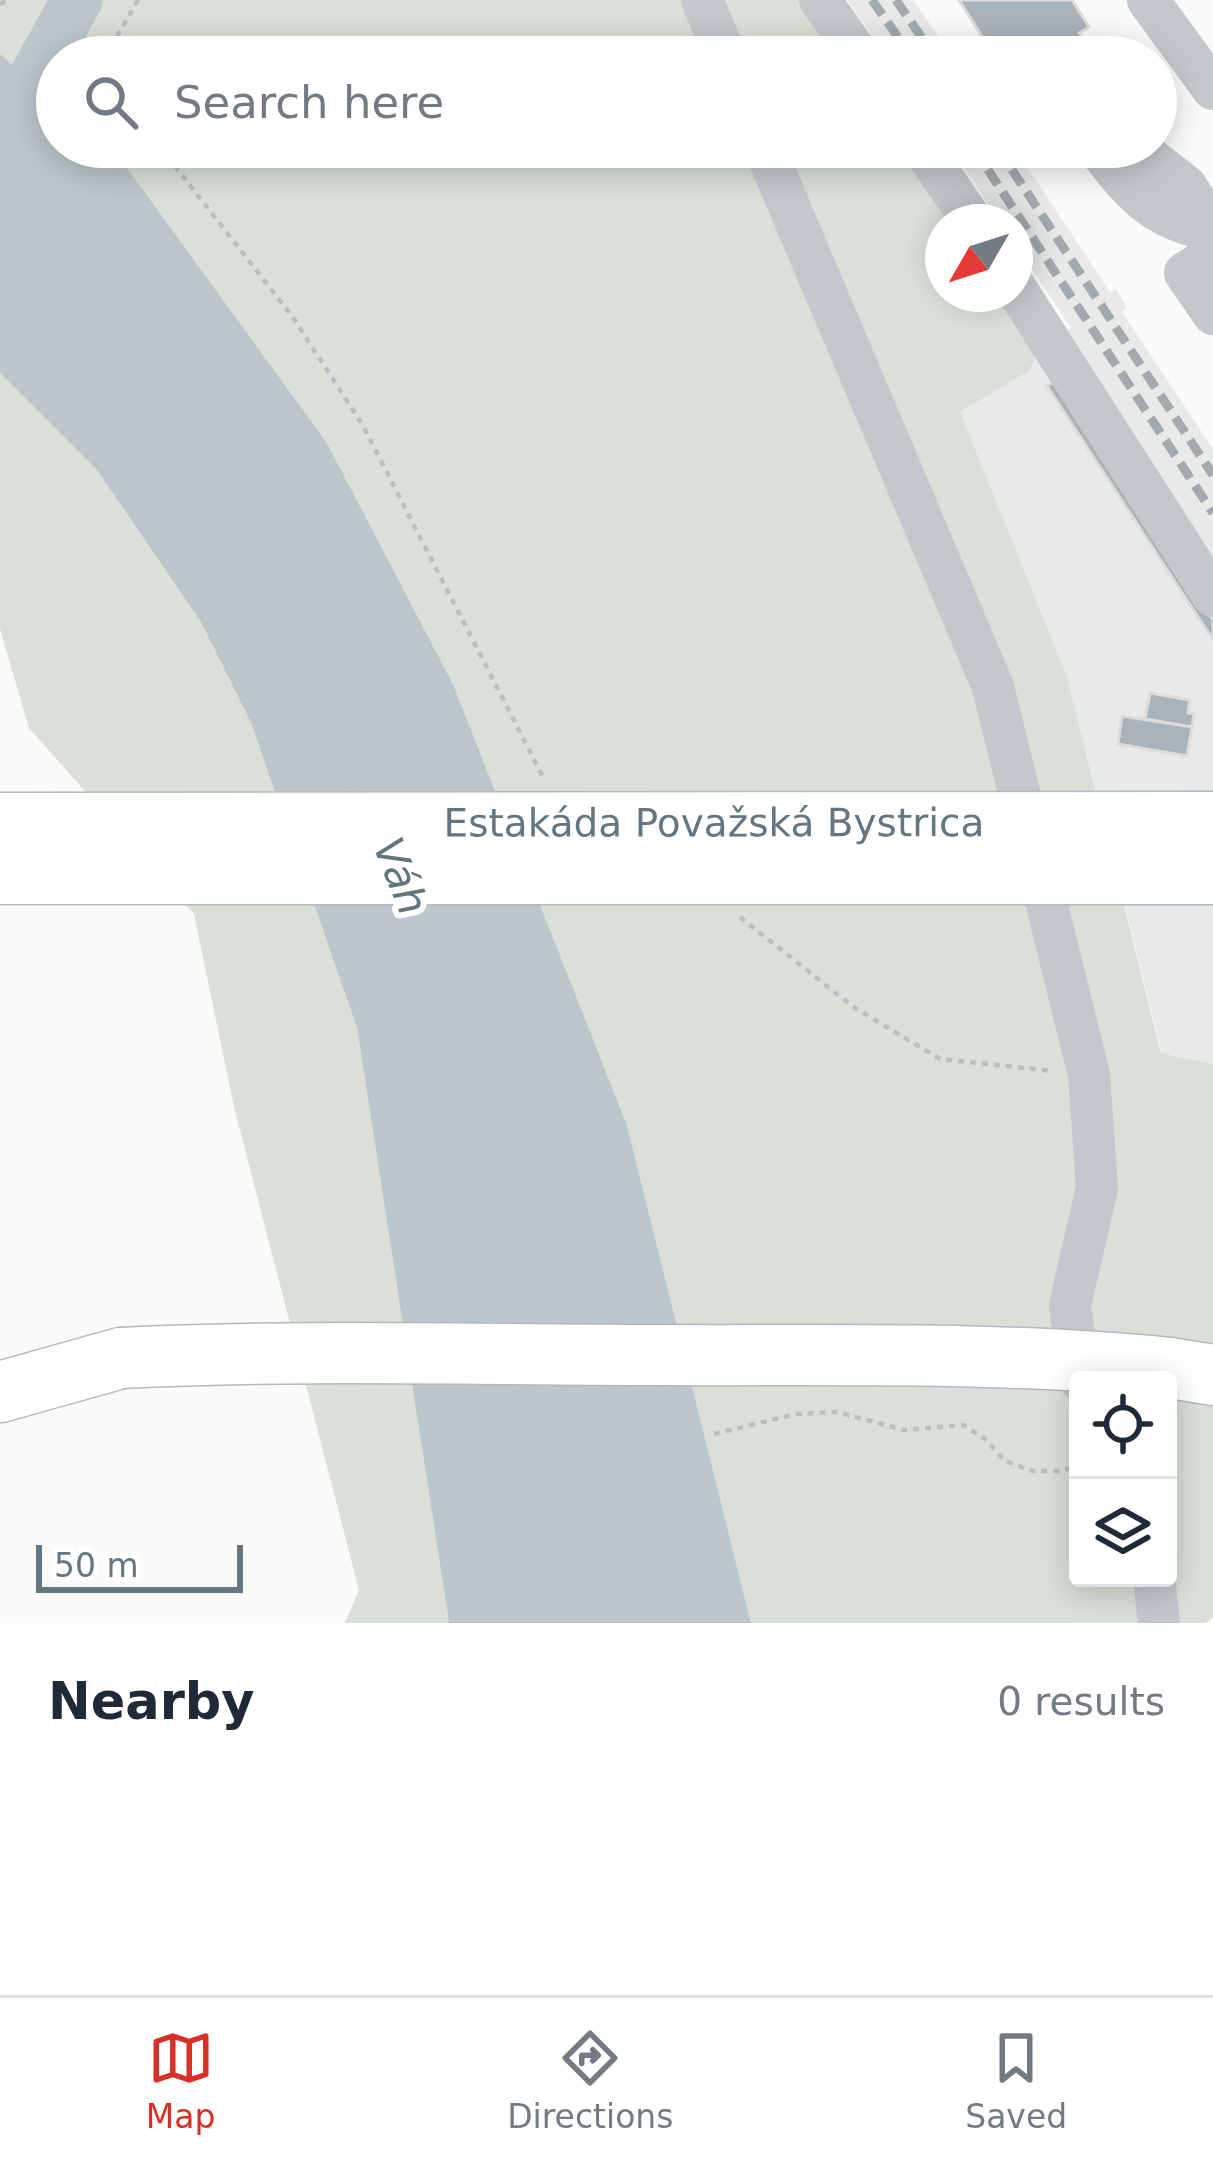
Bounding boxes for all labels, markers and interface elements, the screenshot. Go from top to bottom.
search box [36,36,1177,168]
icon: search [78,69,144,135]
text: Search here [174,76,444,129]
north arrow [925,204,1033,312]
street label: Estakáda Považská Bystrica [444,800,984,846]
water label: Váh [363,831,438,922]
map controls [1069,1371,1177,1587]
button: locate [1069,1371,1177,1479]
button: layers [1069,1479,1177,1587]
scale bar [36,1539,243,1592]
text: 50 m [54,1546,139,1585]
text: Nearby [48,1672,255,1731]
text: 0 results [997,1679,1165,1724]
tab: Map [146,2025,216,2136]
tab: Directions [507,2025,673,2136]
tab: Saved [965,2025,1067,2136]

